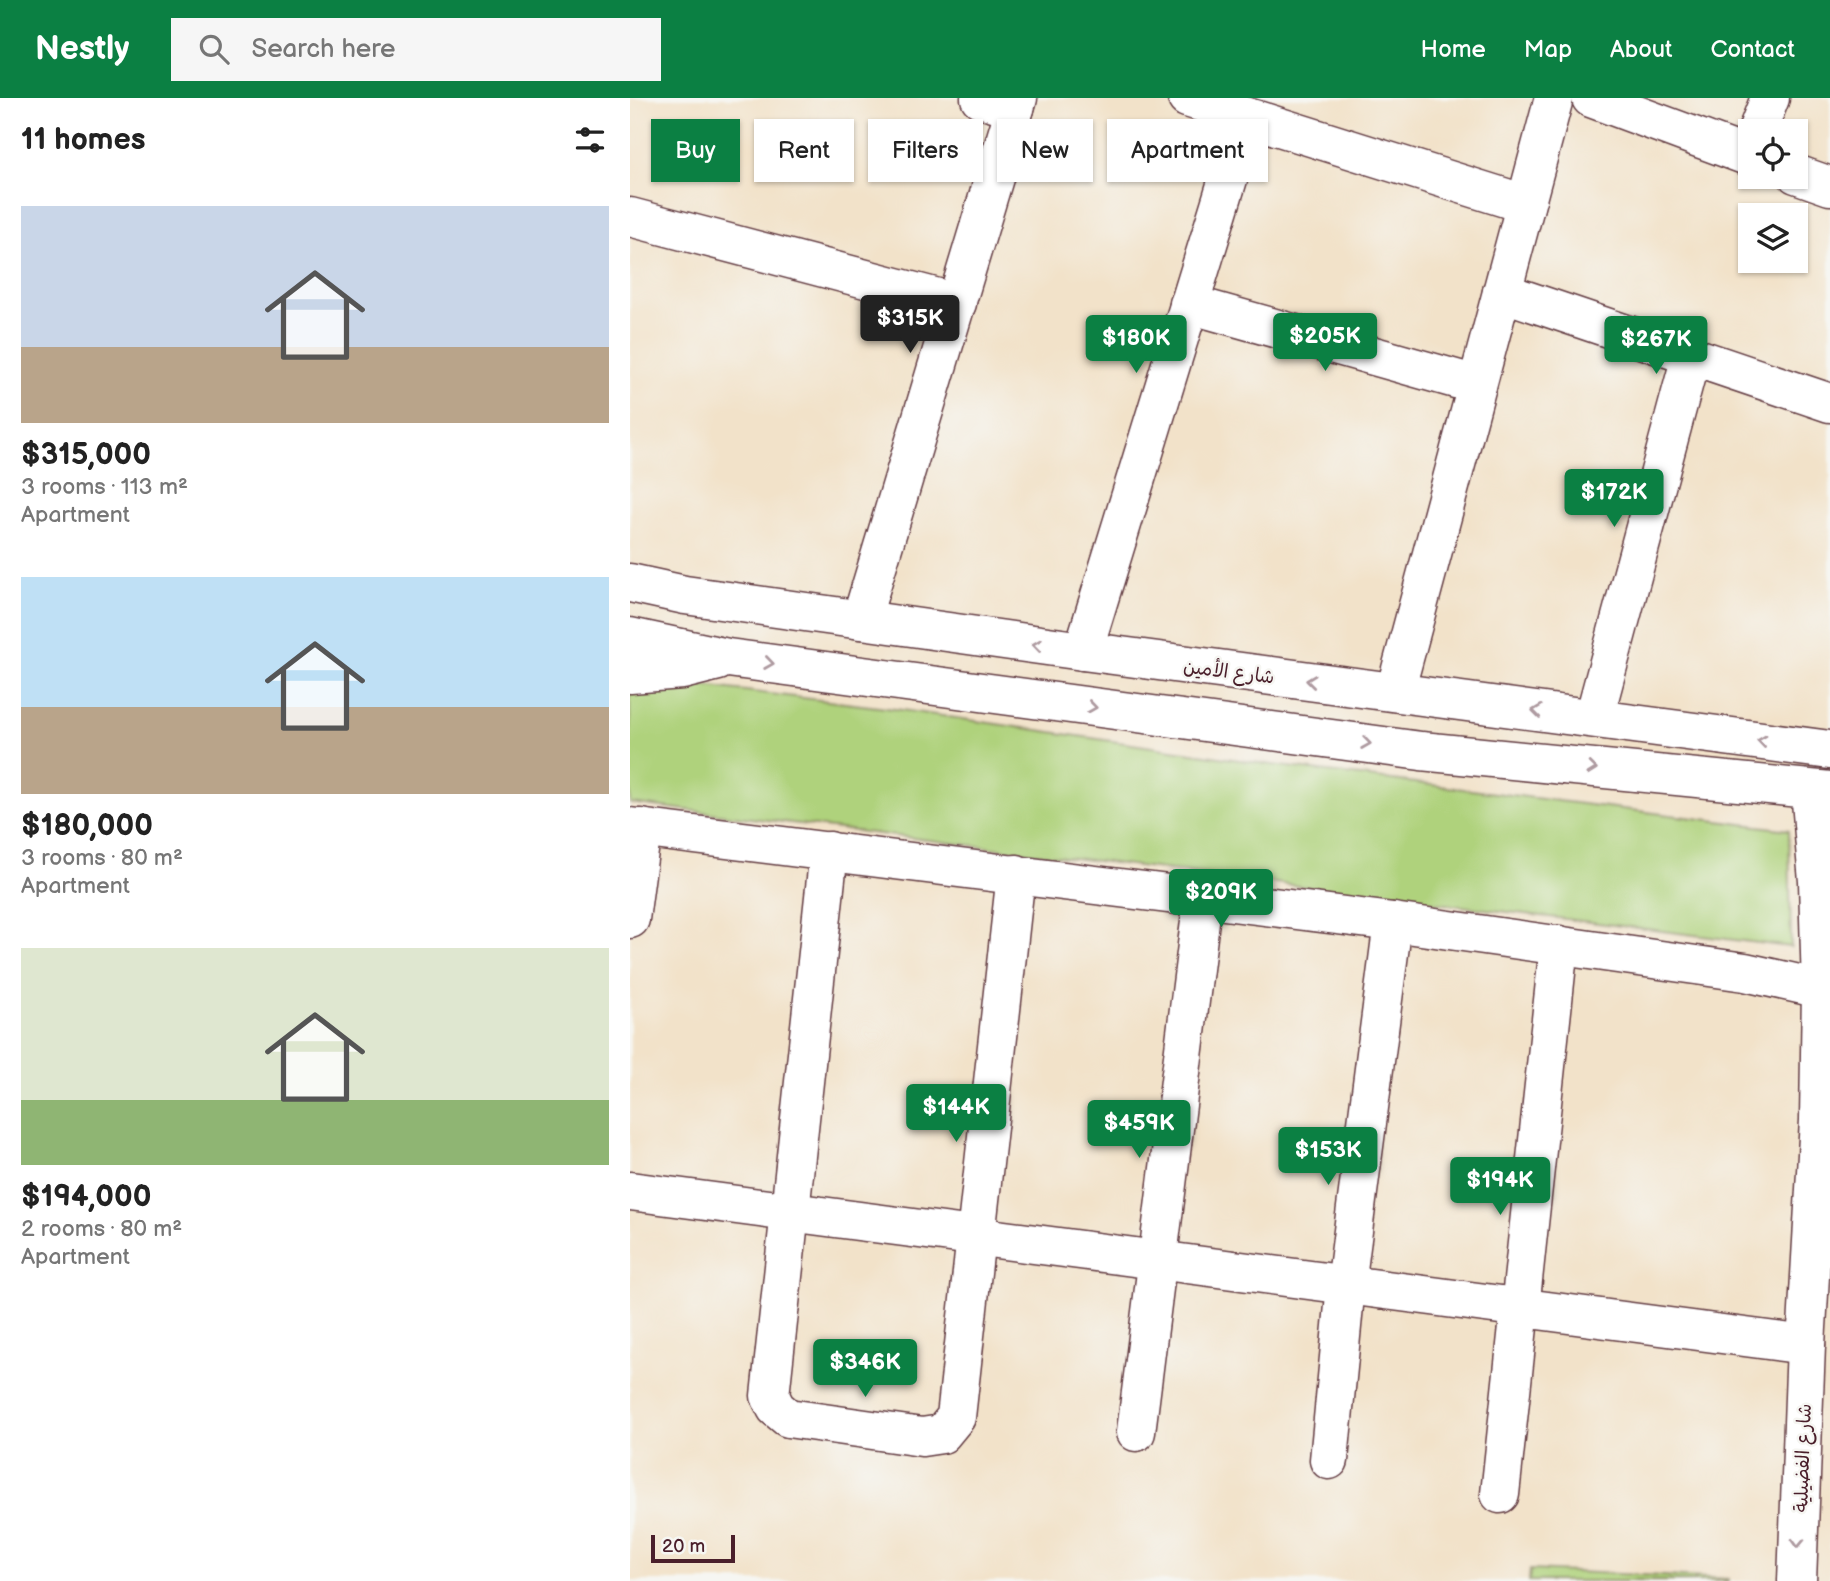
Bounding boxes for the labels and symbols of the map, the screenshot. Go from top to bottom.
pin: $315K [861,296,959,355]
pin: $205K [1276,314,1374,373]
pin: $180K [1087,316,1185,375]
pin: $267K [1607,316,1705,376]
pin: $172K [1565,470,1663,529]
one-way arrow [1031,638,1043,653]
street label: شارع الأمين [1182,654,1276,690]
one-way arrow [763,655,775,670]
one-way arrow [1305,674,1317,689]
one-way arrow [1086,699,1098,714]
one-way arrow [1531,703,1543,718]
one-way arrow [1756,734,1768,749]
one-way arrow [1360,736,1372,751]
one-way arrow [1587,760,1598,775]
pin: $209K [1172,870,1270,929]
pin: $144K [907,1084,1005,1144]
pin: $459K [1090,1100,1188,1160]
pin: $153K [1279,1128,1377,1187]
pin: $194K [1451,1158,1549,1217]
pin: $346K [816,1340,914,1399]
street label: شارع الفضيلية [1790,1403,1818,1513]
scale bar [651,1532,735,1564]
one-way arrow [1791,1538,1806,1549]

